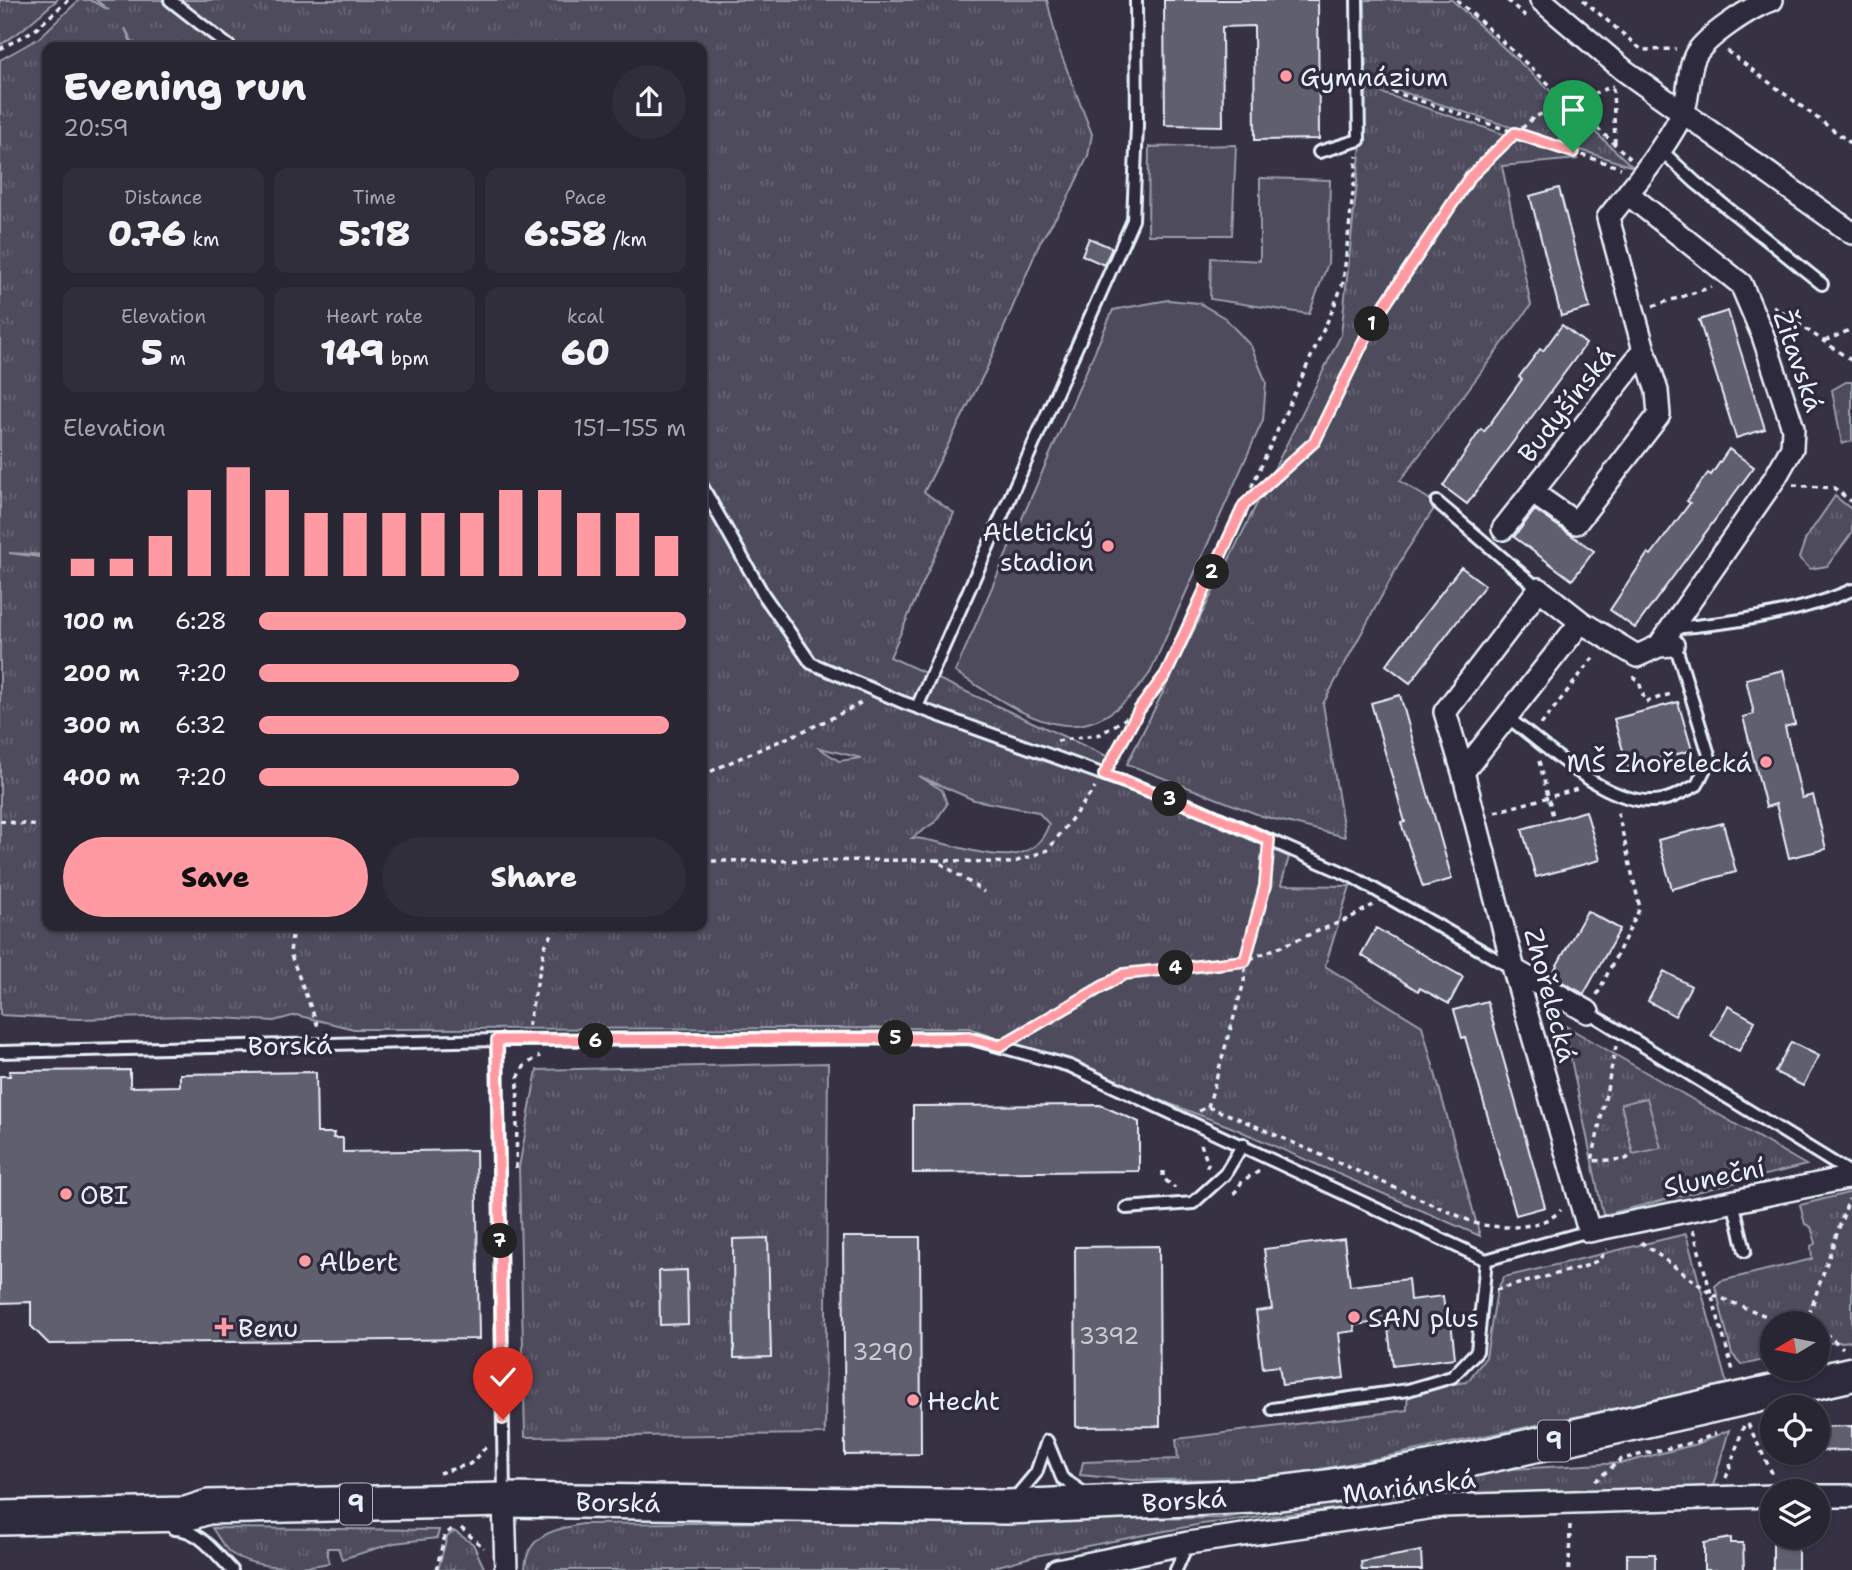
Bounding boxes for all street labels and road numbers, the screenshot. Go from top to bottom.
street label: Žitavská [1765,306,1833,416]
street label: Budyšínská [1509,339,1623,469]
street label: Zhořelecká [1516,924,1586,1066]
street label: Borská [247,1027,333,1063]
street label: Sluneční [1660,1149,1768,1205]
road number: 9 [1538,1420,1570,1462]
street label: Mariánská [1340,1460,1478,1512]
street label: Borská [1141,1480,1227,1520]
road number: 9 [340,1484,372,1524]
street label: Borská [575,1484,661,1520]

